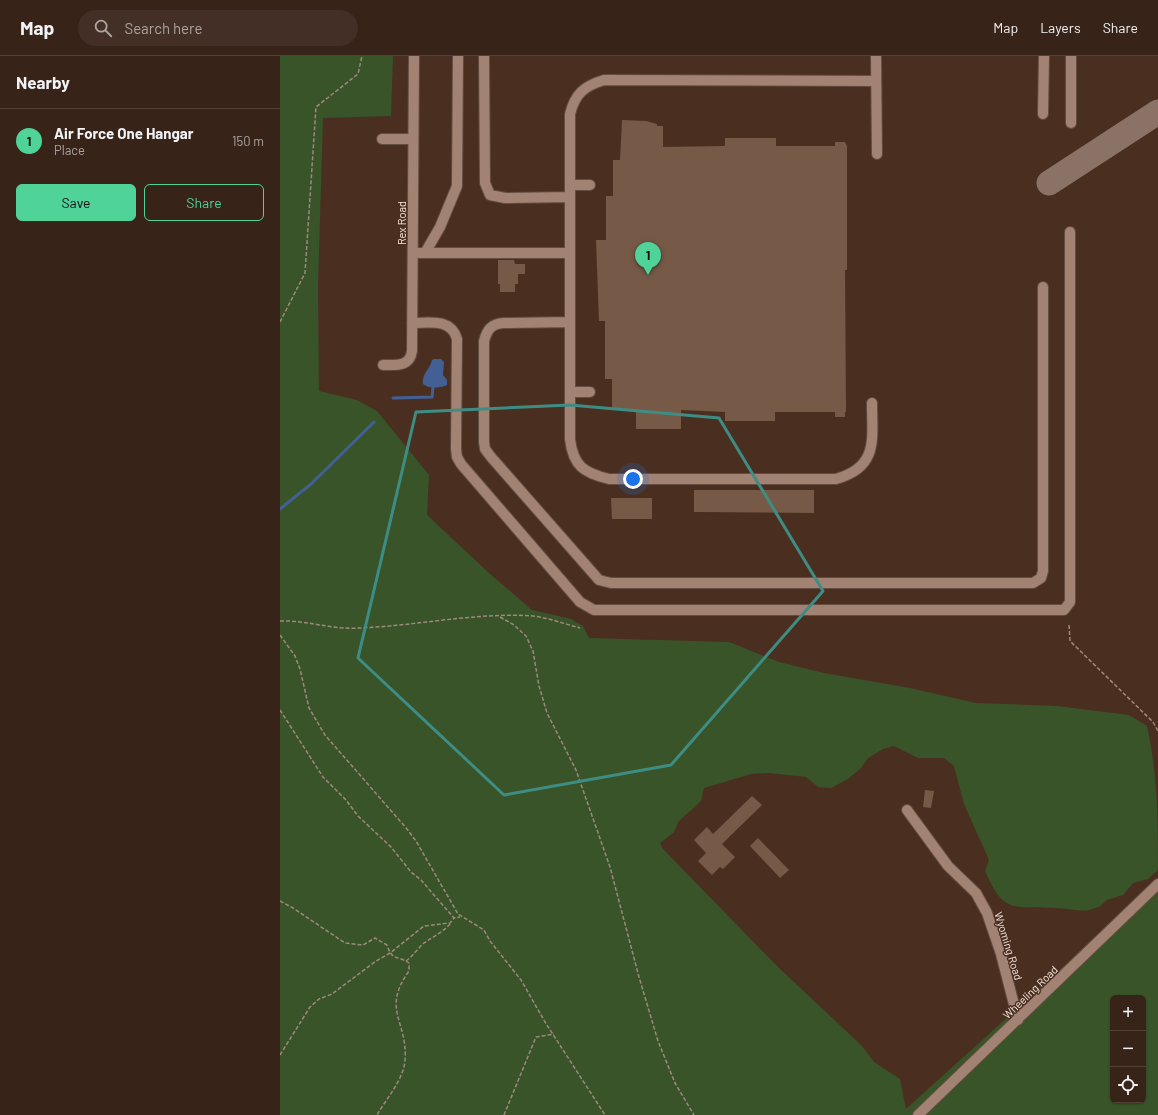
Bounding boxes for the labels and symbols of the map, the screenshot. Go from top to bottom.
street label: Rex Road [395,201,408,245]
pin: 1 [635,242,661,275]
your location [623,469,643,489]
street label: Wyoming Road [992,910,1026,982]
street label: Wheeling Road [1000,963,1060,1021]

